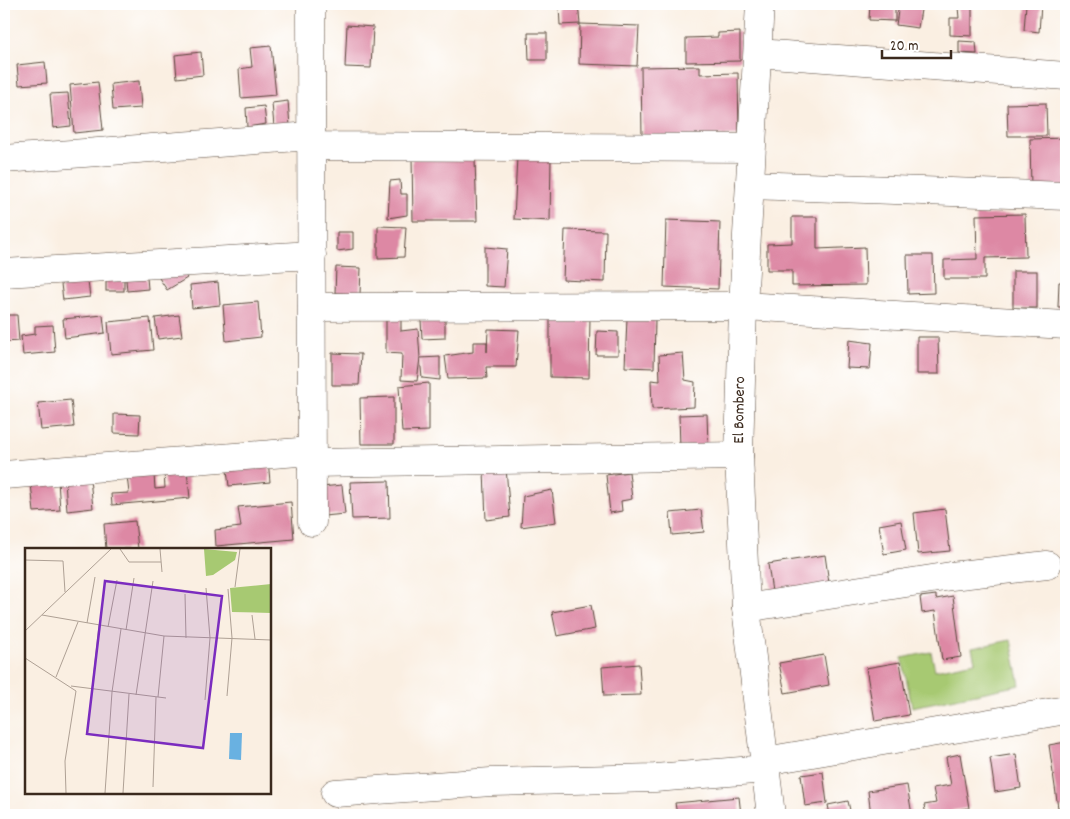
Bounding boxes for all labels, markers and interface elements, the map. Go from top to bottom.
scale bar [882,28,951,60]
text: 20 m [890,36,918,58]
street label: El Bombero [728,376,752,444]
inset map [25,548,271,794]

